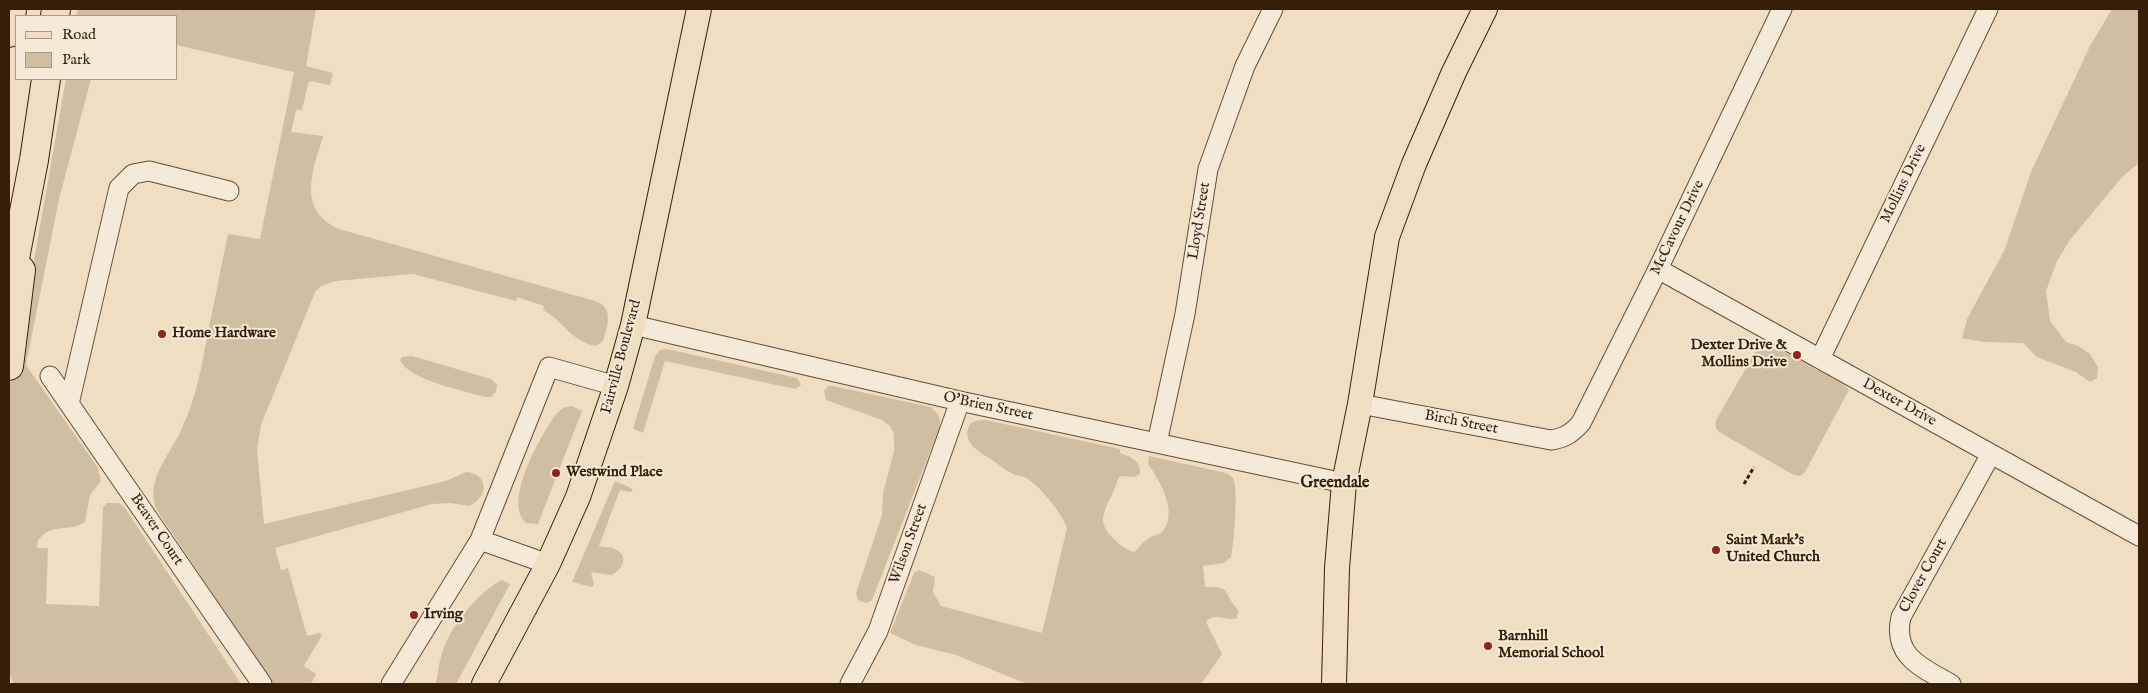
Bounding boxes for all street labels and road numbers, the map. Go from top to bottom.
street label: Mollins Drive [1877,142,1931,226]
street label: McCavour Drive [1647,178,1709,278]
street label: Lloyd Street [1185,181,1215,261]
street label: Fairville Boulevard [598,298,646,416]
street label: Dexter Drive [1859,375,1939,431]
street label: O'Brien Street [941,389,1035,425]
street label: Birch Street [1423,407,1499,439]
street label: Beaver Court [125,491,187,569]
street label: Wilson Street [886,501,932,587]
street label: Clover Court [1896,536,1952,616]

